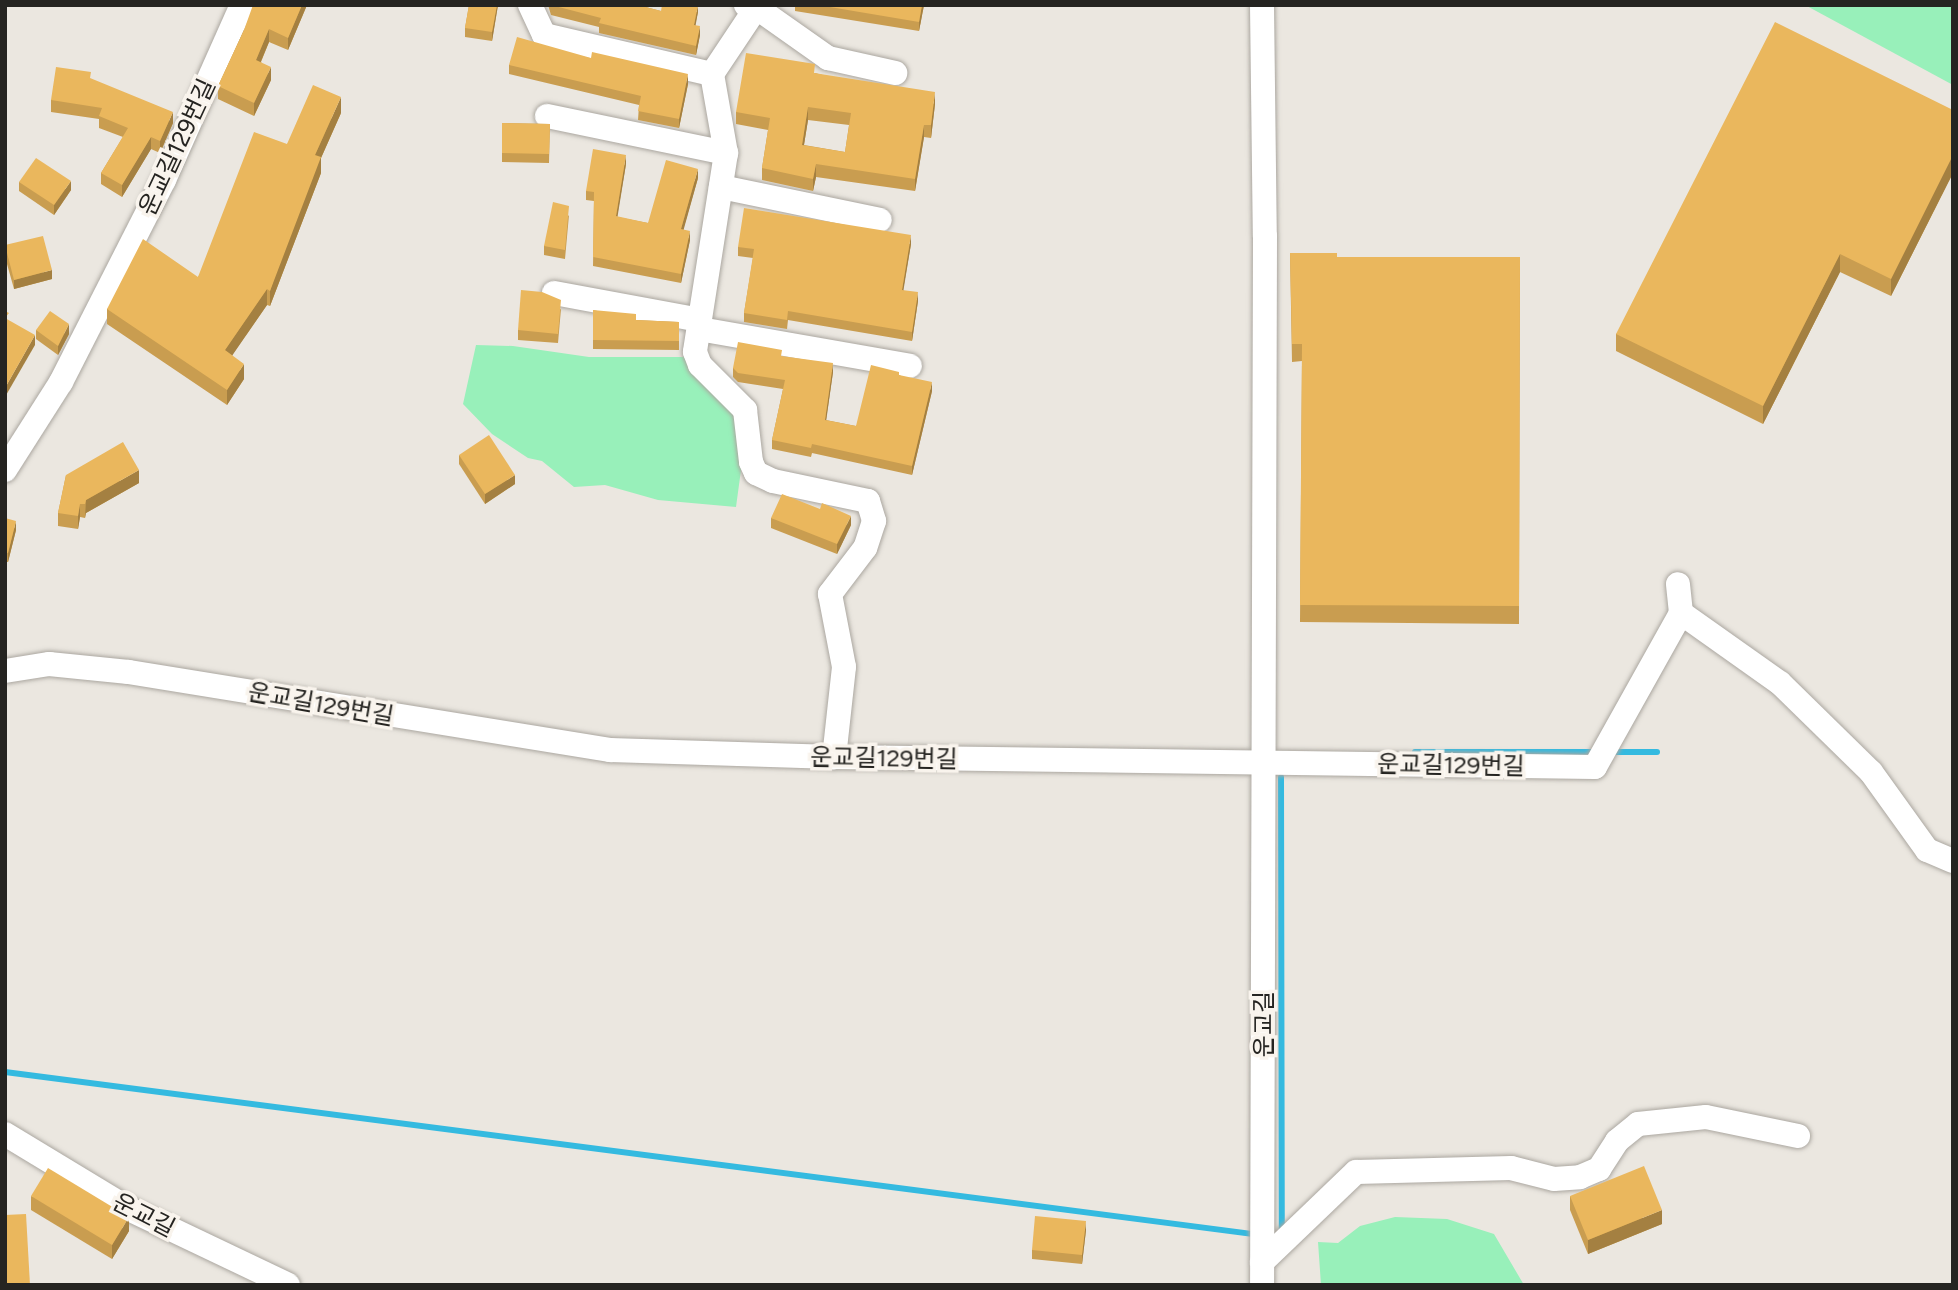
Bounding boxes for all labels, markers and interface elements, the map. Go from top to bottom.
street label: 운교길129번길 [133,74,221,220]
street label: 운교길129번길 [246,677,396,731]
street label: 운교길129번길 [810,742,958,774]
street label: 운교길129번길 [1377,749,1525,781]
street label: 운교길 [1250,991,1278,1057]
street label: 운교길 [108,1187,180,1243]

